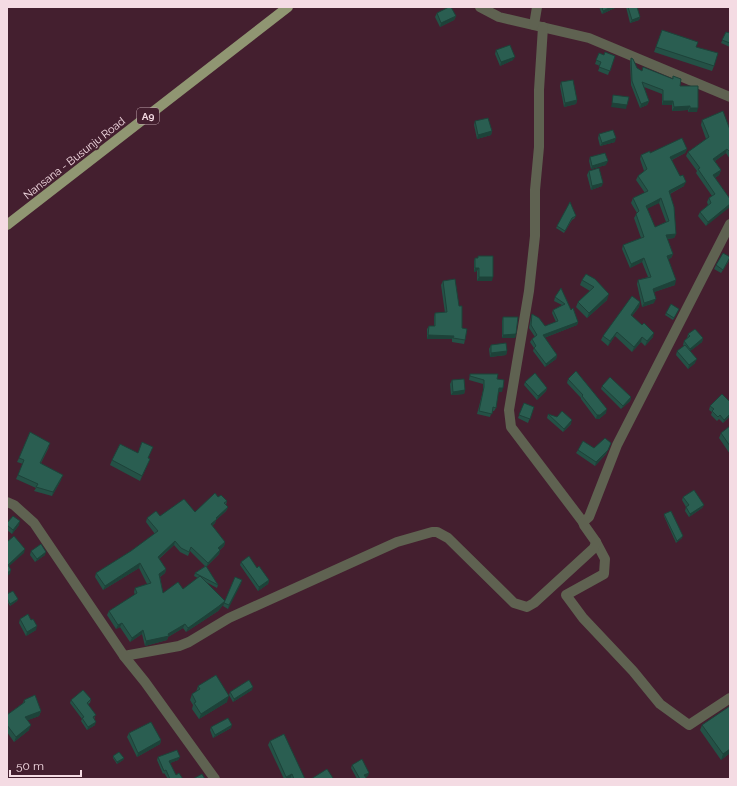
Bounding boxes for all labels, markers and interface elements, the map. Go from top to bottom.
road number: A9 [137,108,159,124]
street label: Nansana - Busunju Road [21,115,128,202]
scale bar [10,752,81,778]
text: 50 m [16,759,44,773]

